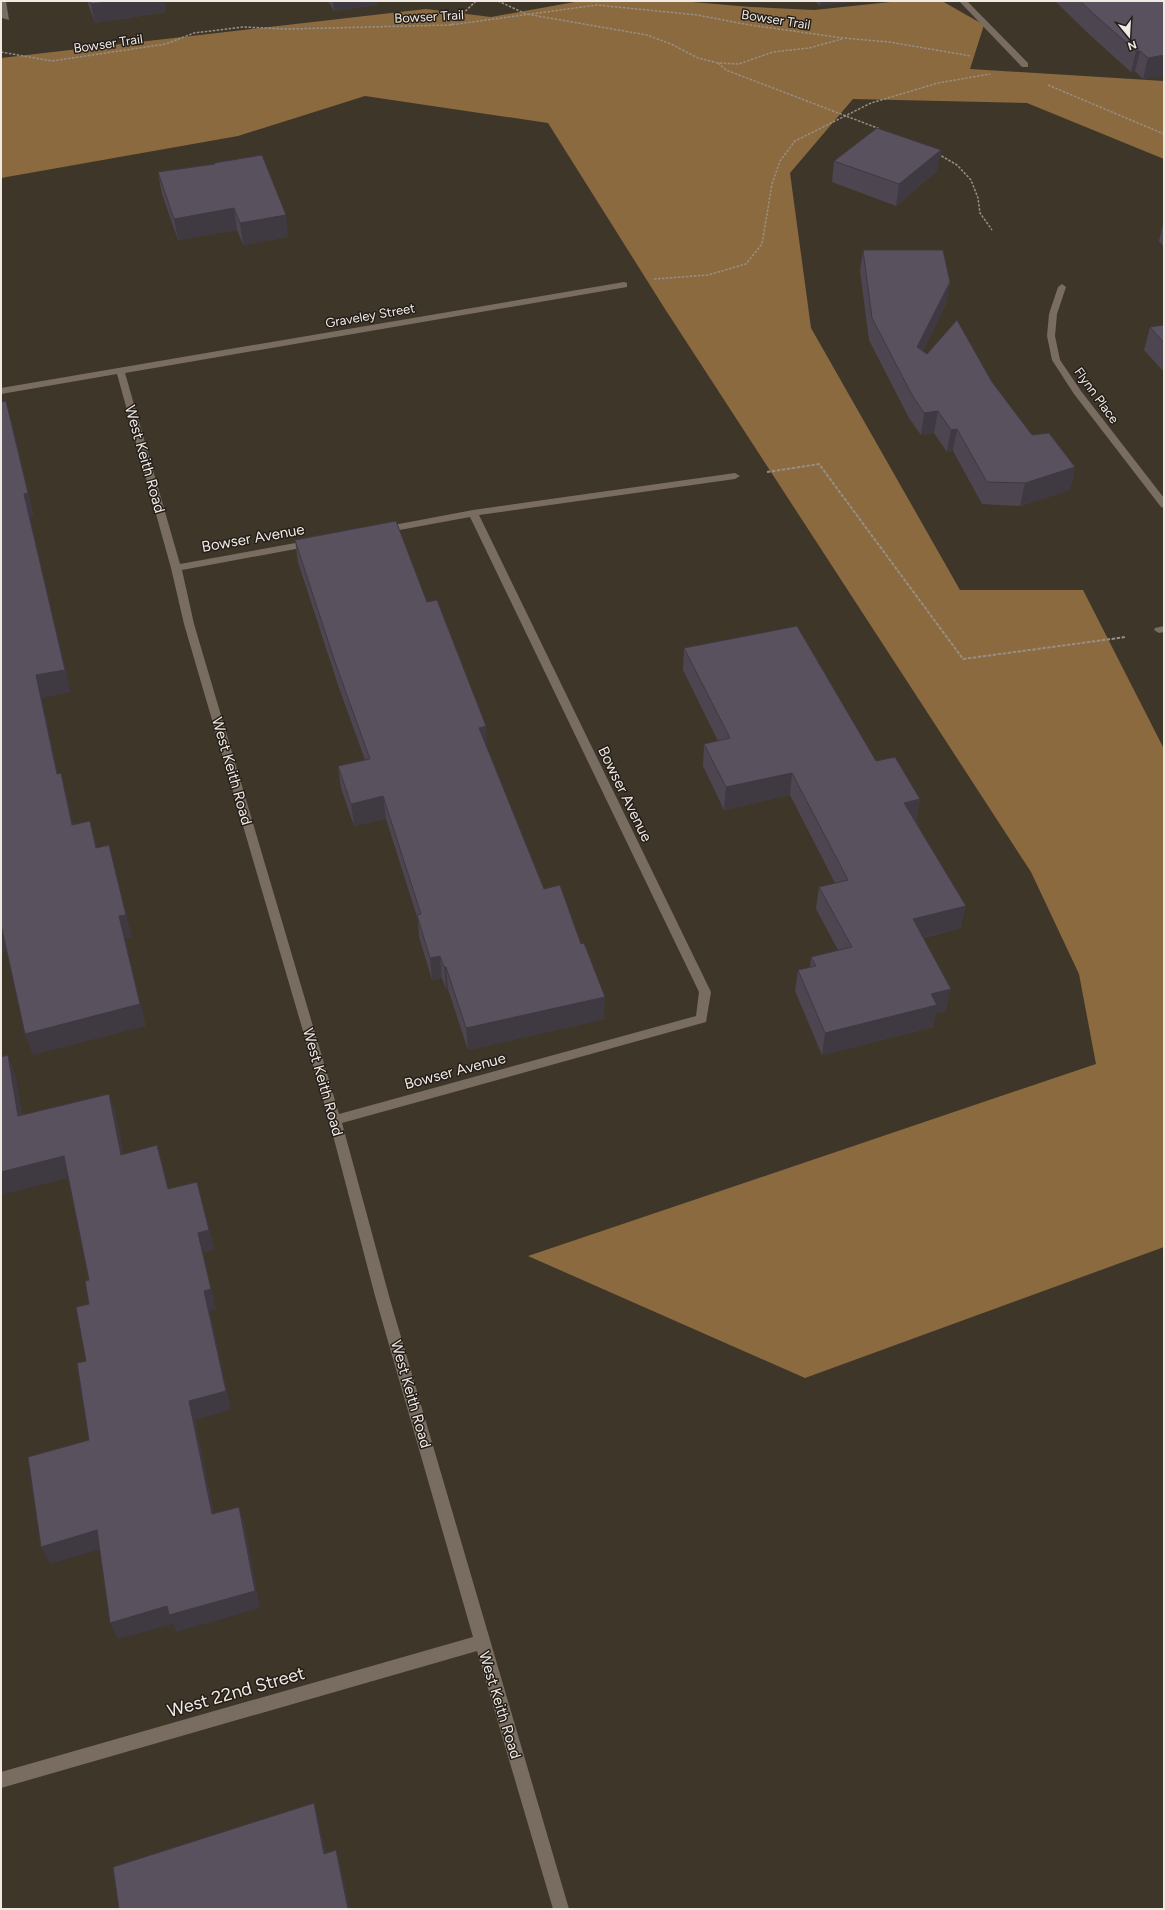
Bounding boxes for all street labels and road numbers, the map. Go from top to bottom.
street label: Bowser Trail [394,7,464,26]
street label: Bowser Trail [740,7,812,32]
street label: Bowser Trail [72,31,144,56]
street label: Graveley Street [324,300,416,331]
street label: Flynn Place [1071,364,1122,426]
street label: West Keith Road [121,403,169,515]
street label: Bowser Avenue [200,520,306,556]
street label: West Keith Road [208,715,256,827]
street label: Bowser Avenue [594,743,656,845]
street label: West Keith Road [299,1026,347,1138]
street label: Bowser Avenue [402,1049,508,1093]
street label: West Keith Road [387,1338,435,1450]
street label: West Keith Road [475,1649,525,1761]
street label: West 22nd Street [165,1662,307,1722]

